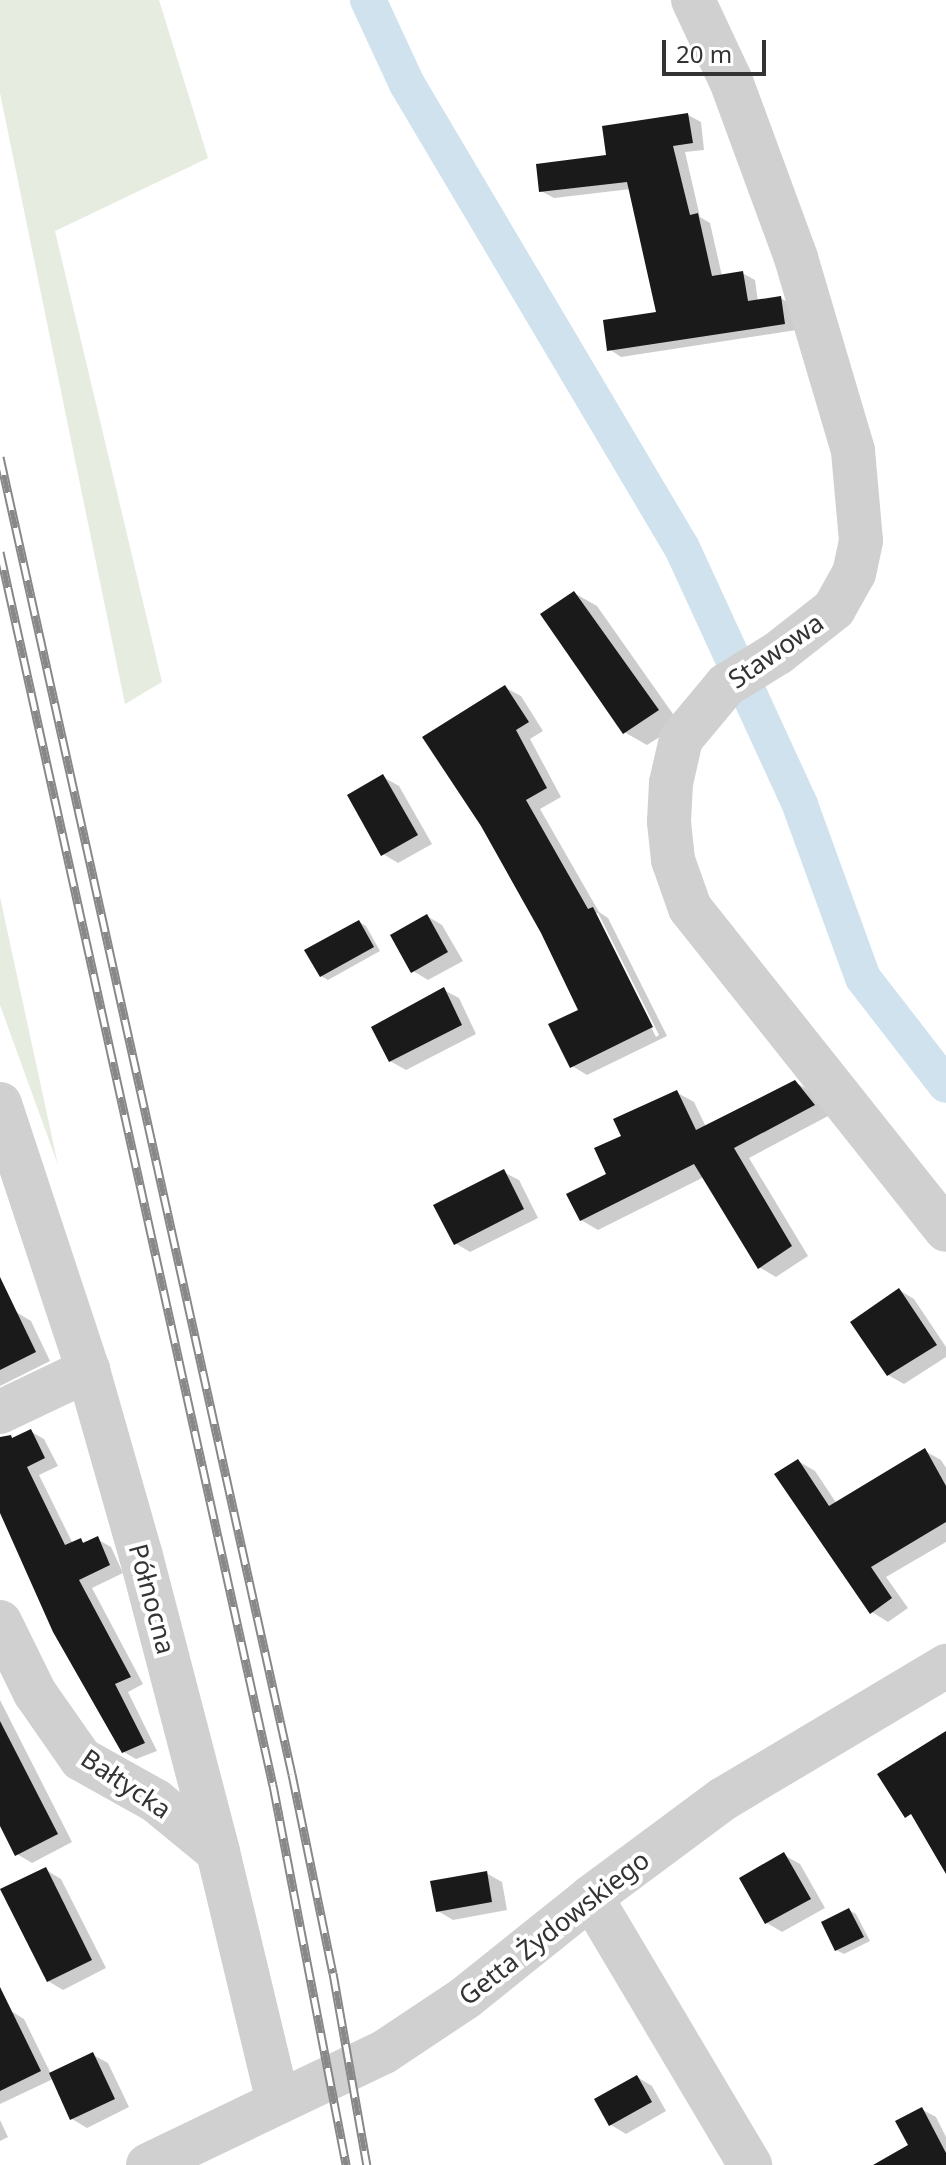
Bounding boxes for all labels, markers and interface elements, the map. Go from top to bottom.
scale bar [666,24,770,74]
text: 20 m [676,37,732,70]
street label: Stawowa [722,607,830,695]
street label: Północna [122,1540,182,1658]
street label: Bałtycka [75,1743,177,1825]
street label: Getta Żydowskiego [453,1844,655,2012]

